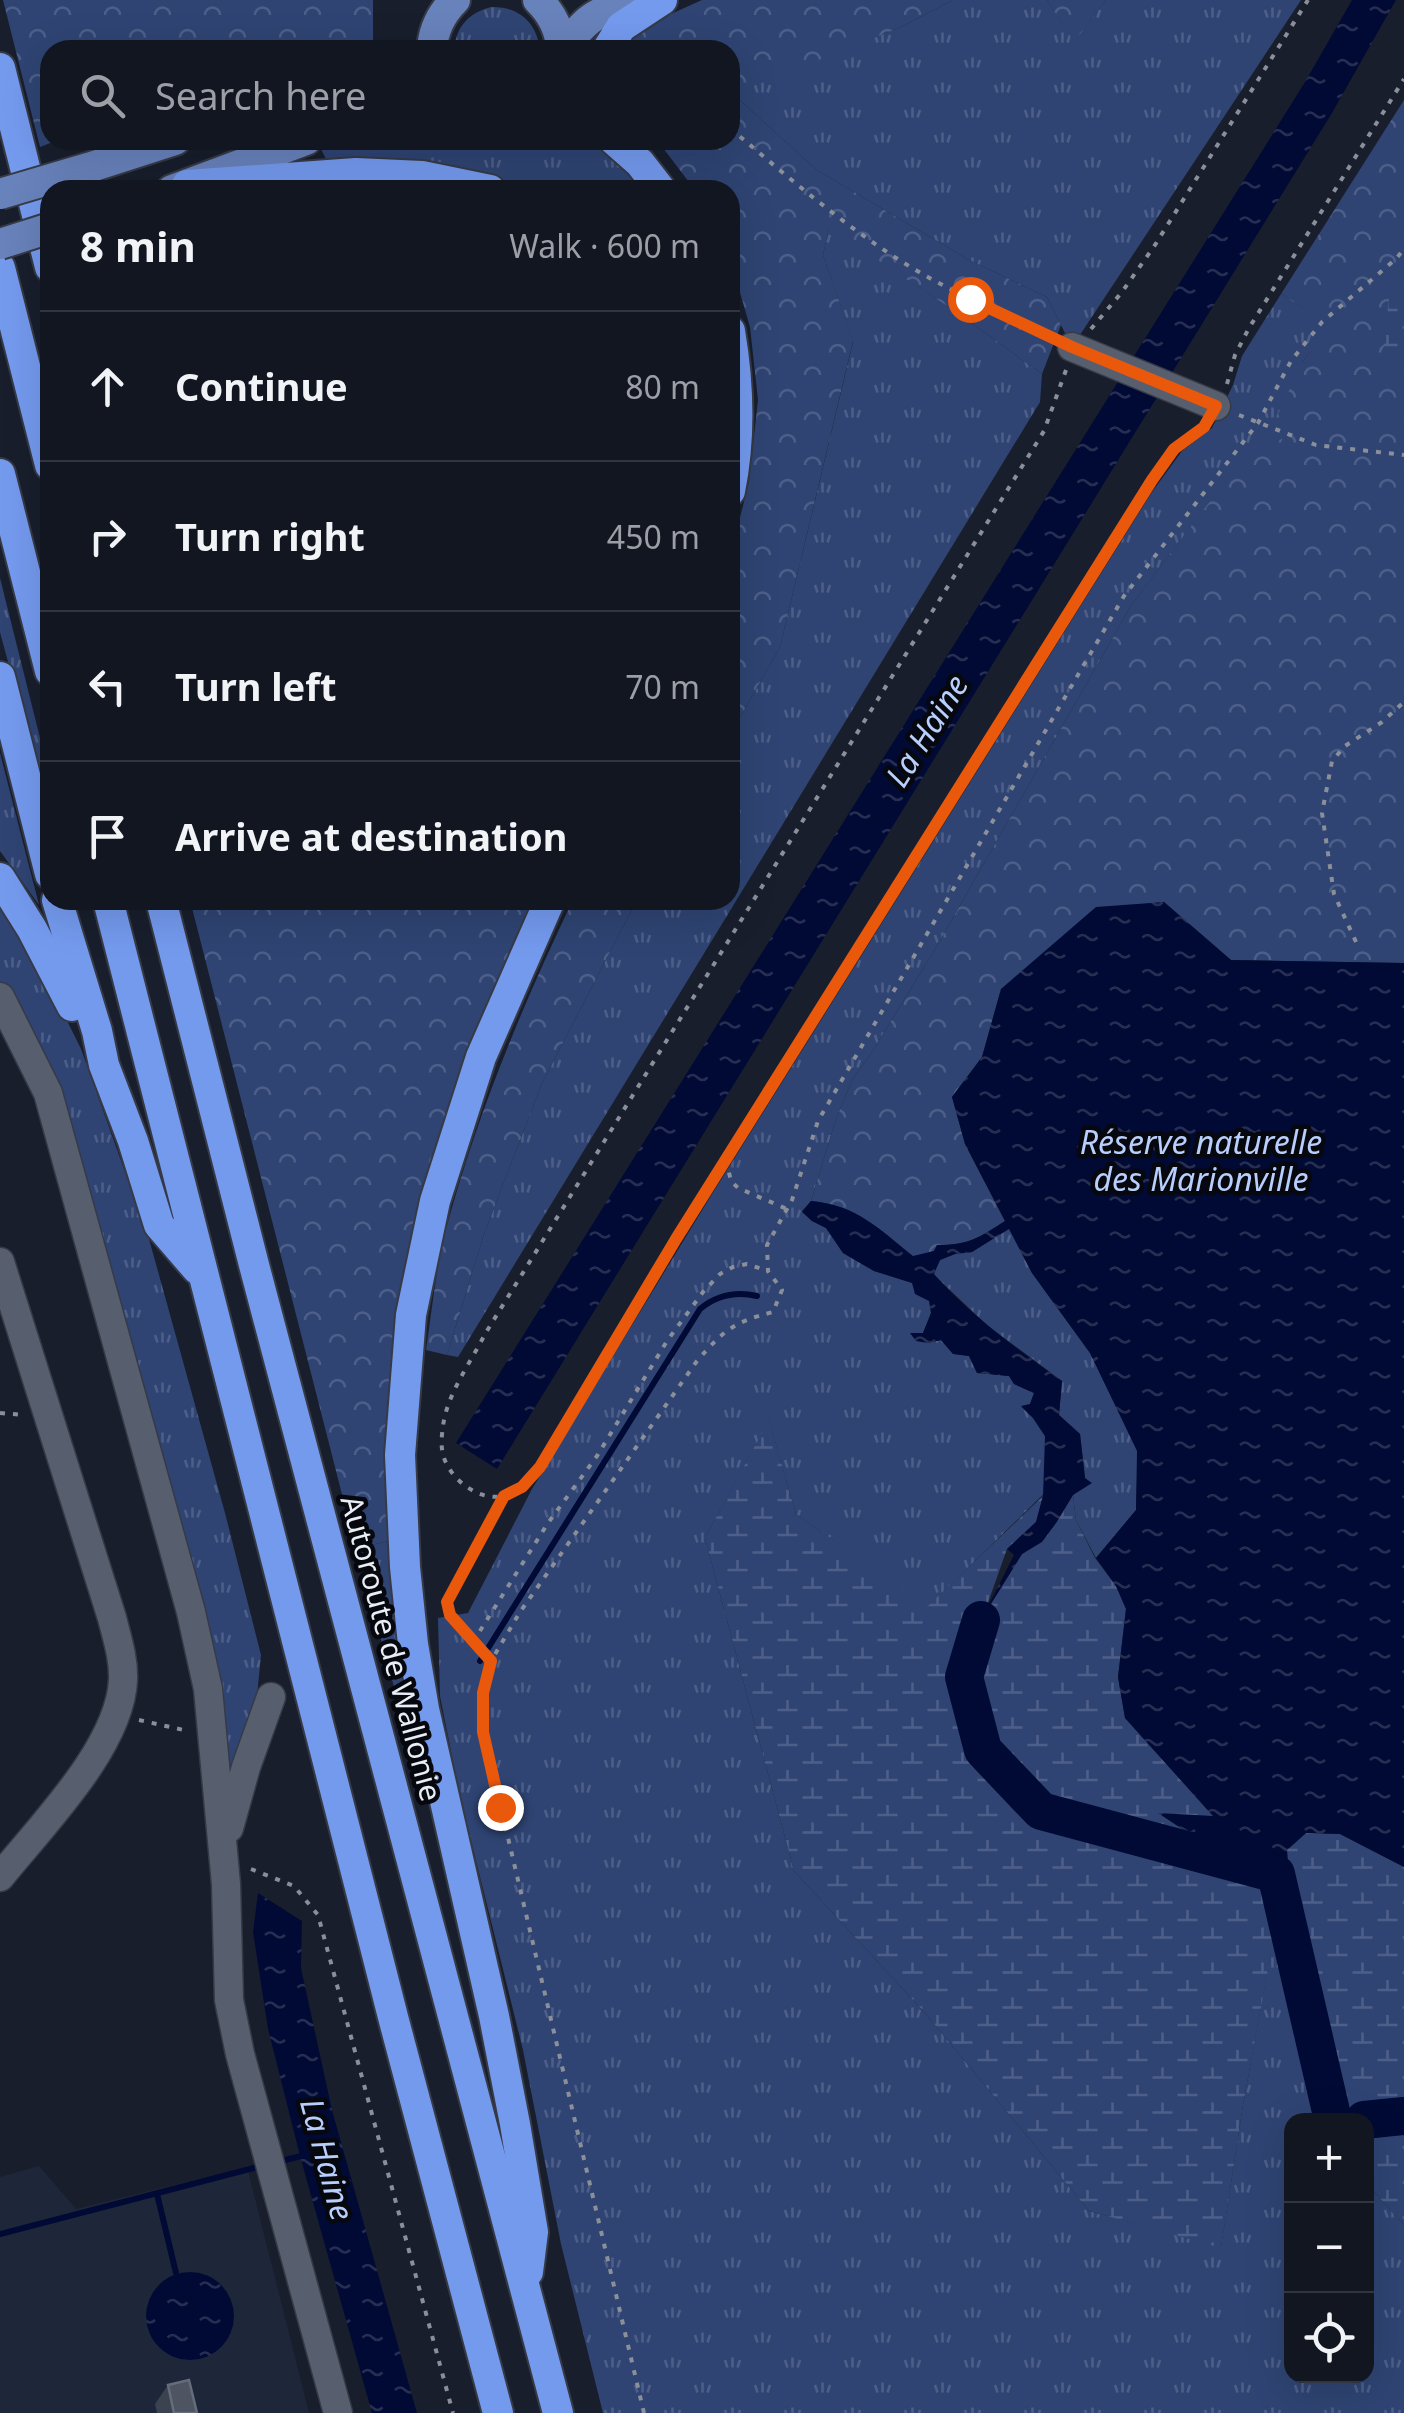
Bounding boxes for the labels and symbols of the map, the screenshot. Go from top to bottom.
route start [948,277,994,323]
water label: La Haine [875,666,977,794]
water label: Réserve naturelle des Marionville [1080,1120,1322,1200]
street label: Autoroute de Wallonie [331,1491,453,1805]
route end [478,1785,524,1831]
water label: La Haine [291,2093,365,2225]

